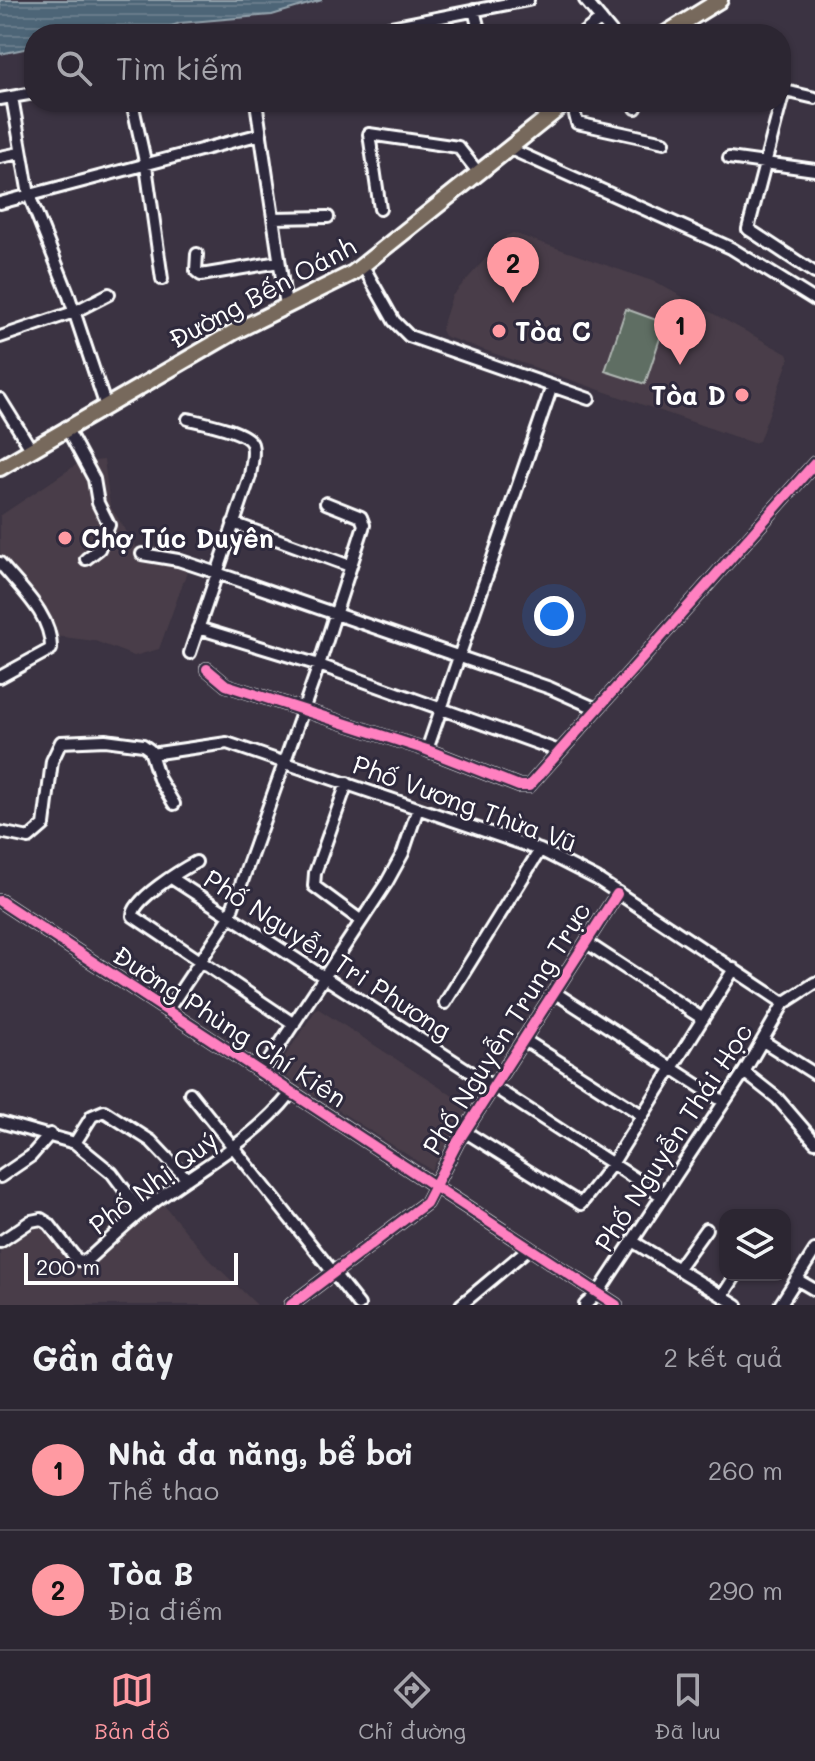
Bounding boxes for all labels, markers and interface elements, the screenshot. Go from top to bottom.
search box [24,24,791,112]
icon: search [52,46,96,90]
text: Tìm kiếm [116,48,243,88]
street label: Đường Bến Oánh [163,228,361,356]
pin: 2 [487,237,539,303]
pin: 1 [654,299,706,365]
place label: Tòa C [515,314,591,348]
marker: Tòa C [490,322,508,340]
place label: Tòa D [651,378,726,412]
marker: Tòa D [733,386,751,404]
place label: Chợ Túc Duyên [81,521,274,555]
marker: Chợ Túc Duyên [56,529,74,547]
your location [534,596,574,636]
street label: Phố Vương Thừa Vũ [348,747,582,859]
street label: Phố Nguyễn Tri Phương [198,861,458,1047]
street label: Phố Nguyễn Trung Trực [414,895,598,1161]
street label: Đường Phùng Chí Kiên [106,937,354,1115]
street label: Phố Nguyễn Thái Học [586,1016,760,1258]
street label: Phố Nhị Quý [82,1123,224,1241]
map controls [719,1209,791,1281]
button: layers [719,1209,791,1281]
scale bar [24,1249,238,1285]
text: 200 m [36,1252,100,1281]
text: Gần đây [32,1335,174,1380]
text: 2 kết quả [663,1340,783,1374]
text: Nhà đa năng, bể bơi [108,1433,414,1473]
text: 1 [52,1453,64,1487]
text: 260 m [708,1453,783,1487]
text: Thể thao [108,1473,219,1507]
text: Tòa B [108,1553,193,1593]
text: 2 [51,1573,65,1607]
text: 290 m [708,1573,783,1607]
text: Địa điểm [108,1593,223,1627]
tab: Bản đồ [94,1668,170,1745]
tab: Chỉ đường [358,1668,466,1745]
tab: Đã lưu [655,1668,721,1745]

